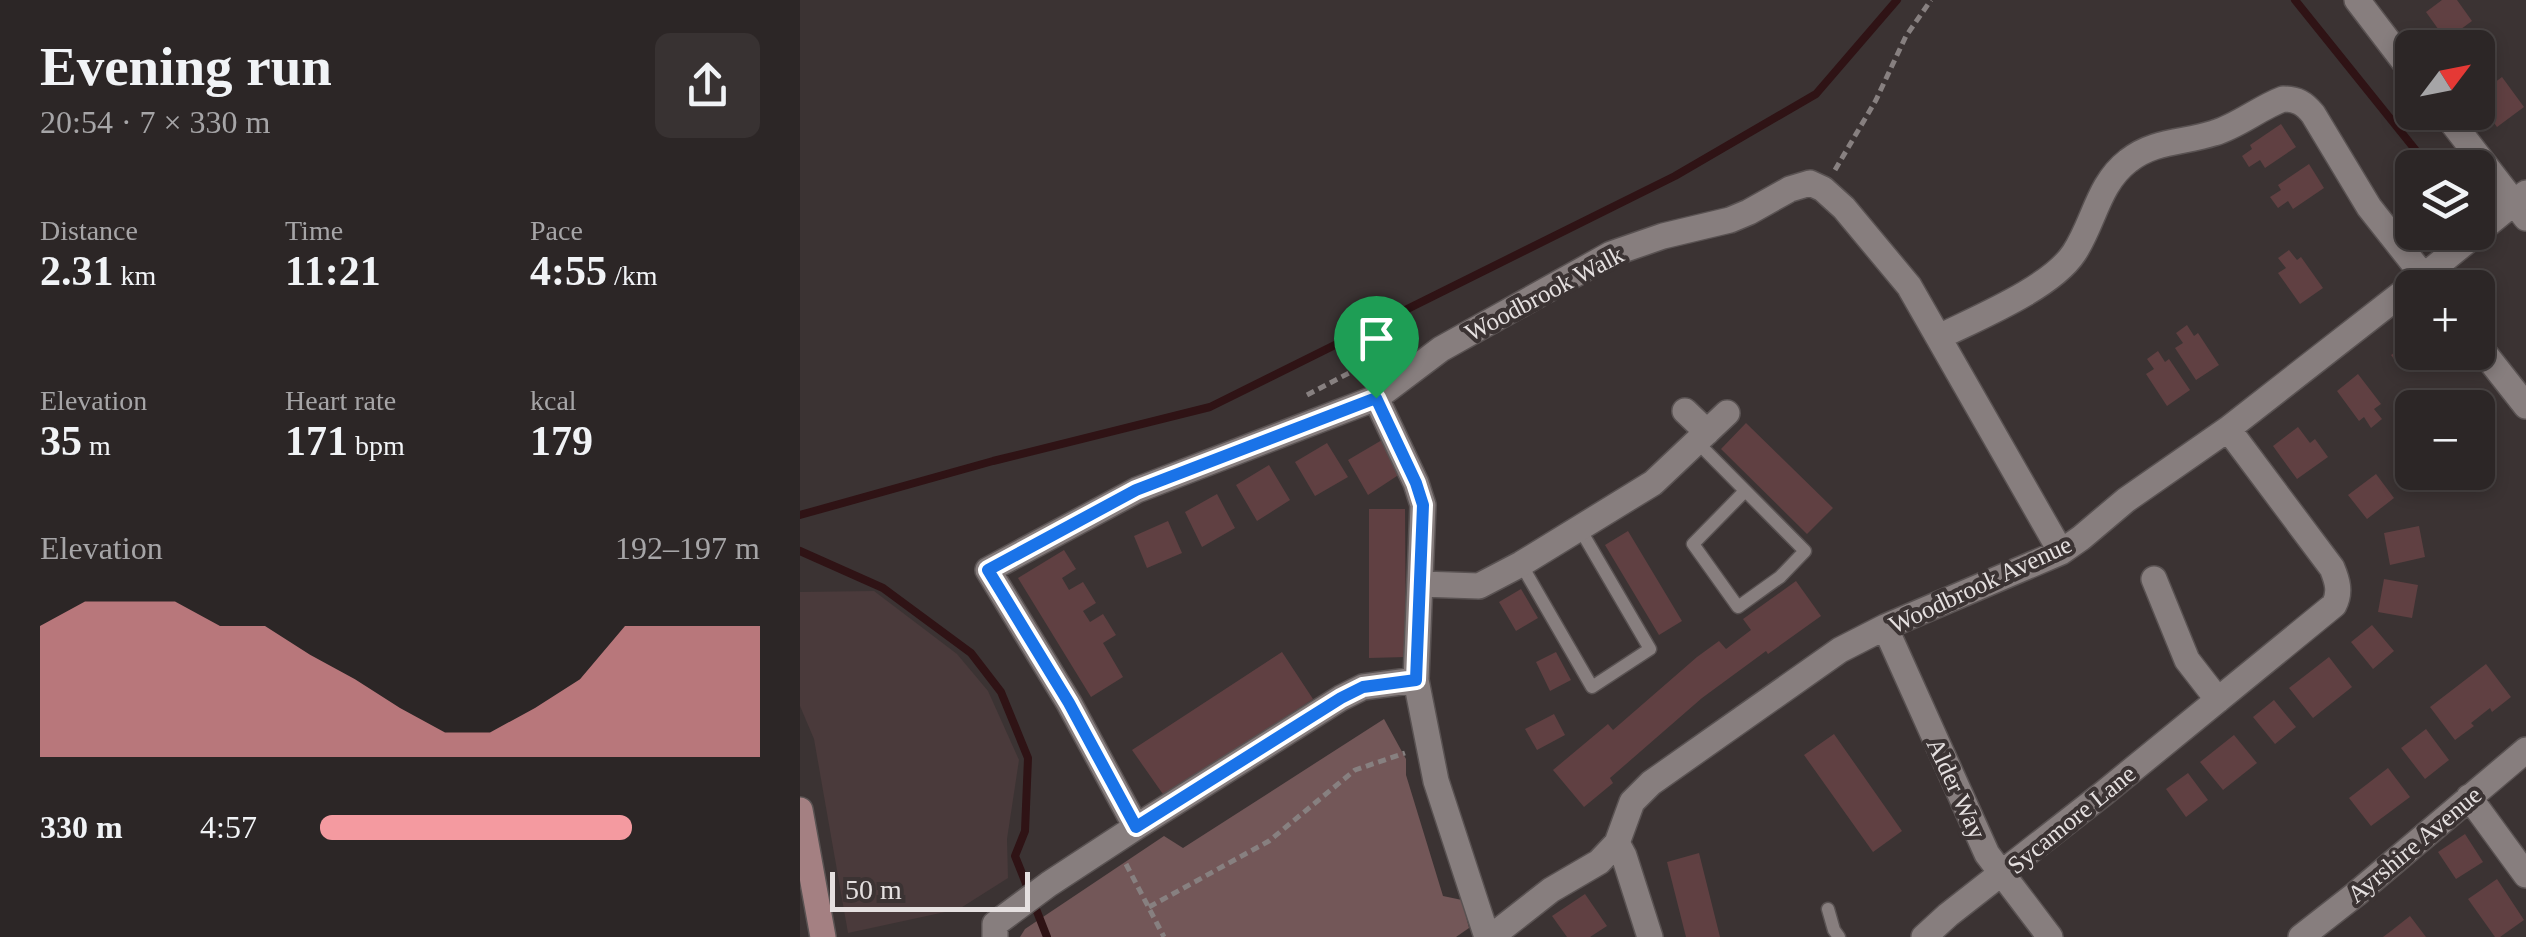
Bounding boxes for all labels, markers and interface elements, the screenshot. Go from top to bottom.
north arrow [2395,30,2495,130]
map controls [2395,30,2495,490]
button: share [655,33,760,138]
text: Evening run [40,36,332,97]
text: 20:54 · 7 × 330 m [40,104,270,140]
button: layers [2395,150,2495,250]
text: Distance [40,215,138,246]
text: Time [285,215,343,246]
text: Pace [530,215,583,246]
street label: Woodbrook Walk [1460,240,1628,347]
text: 2.31 [40,248,114,294]
text: 11:21 [285,248,381,294]
text: 4:55 [530,248,607,294]
text: km [114,260,156,291]
text: /km [607,260,658,291]
button: + [2395,270,2495,370]
pin [1334,296,1419,399]
icon: arrive [1349,311,1404,366]
text: Elevation [40,385,147,416]
text: Heart rate [285,385,396,416]
text: kcal [530,385,577,416]
button: − [2395,390,2495,490]
text: 35 [40,418,82,464]
text: 171 [285,418,348,464]
text: 179 [530,418,593,464]
text: m [82,430,111,461]
text: bpm [348,430,405,461]
text: Elevation [40,530,163,566]
text: 192–197 m [615,530,760,566]
street label: Woodbrook Avenue [1885,530,2076,639]
street label: Alder Way [1922,734,1992,843]
street label: Sycamore Lane [2002,760,2141,879]
street label: Ayrshire Avenue [2342,781,2487,908]
text: 330 m [40,809,123,845]
text: 4:57 [200,809,257,845]
scale bar [830,867,1030,912]
text: 50 m [845,874,902,905]

